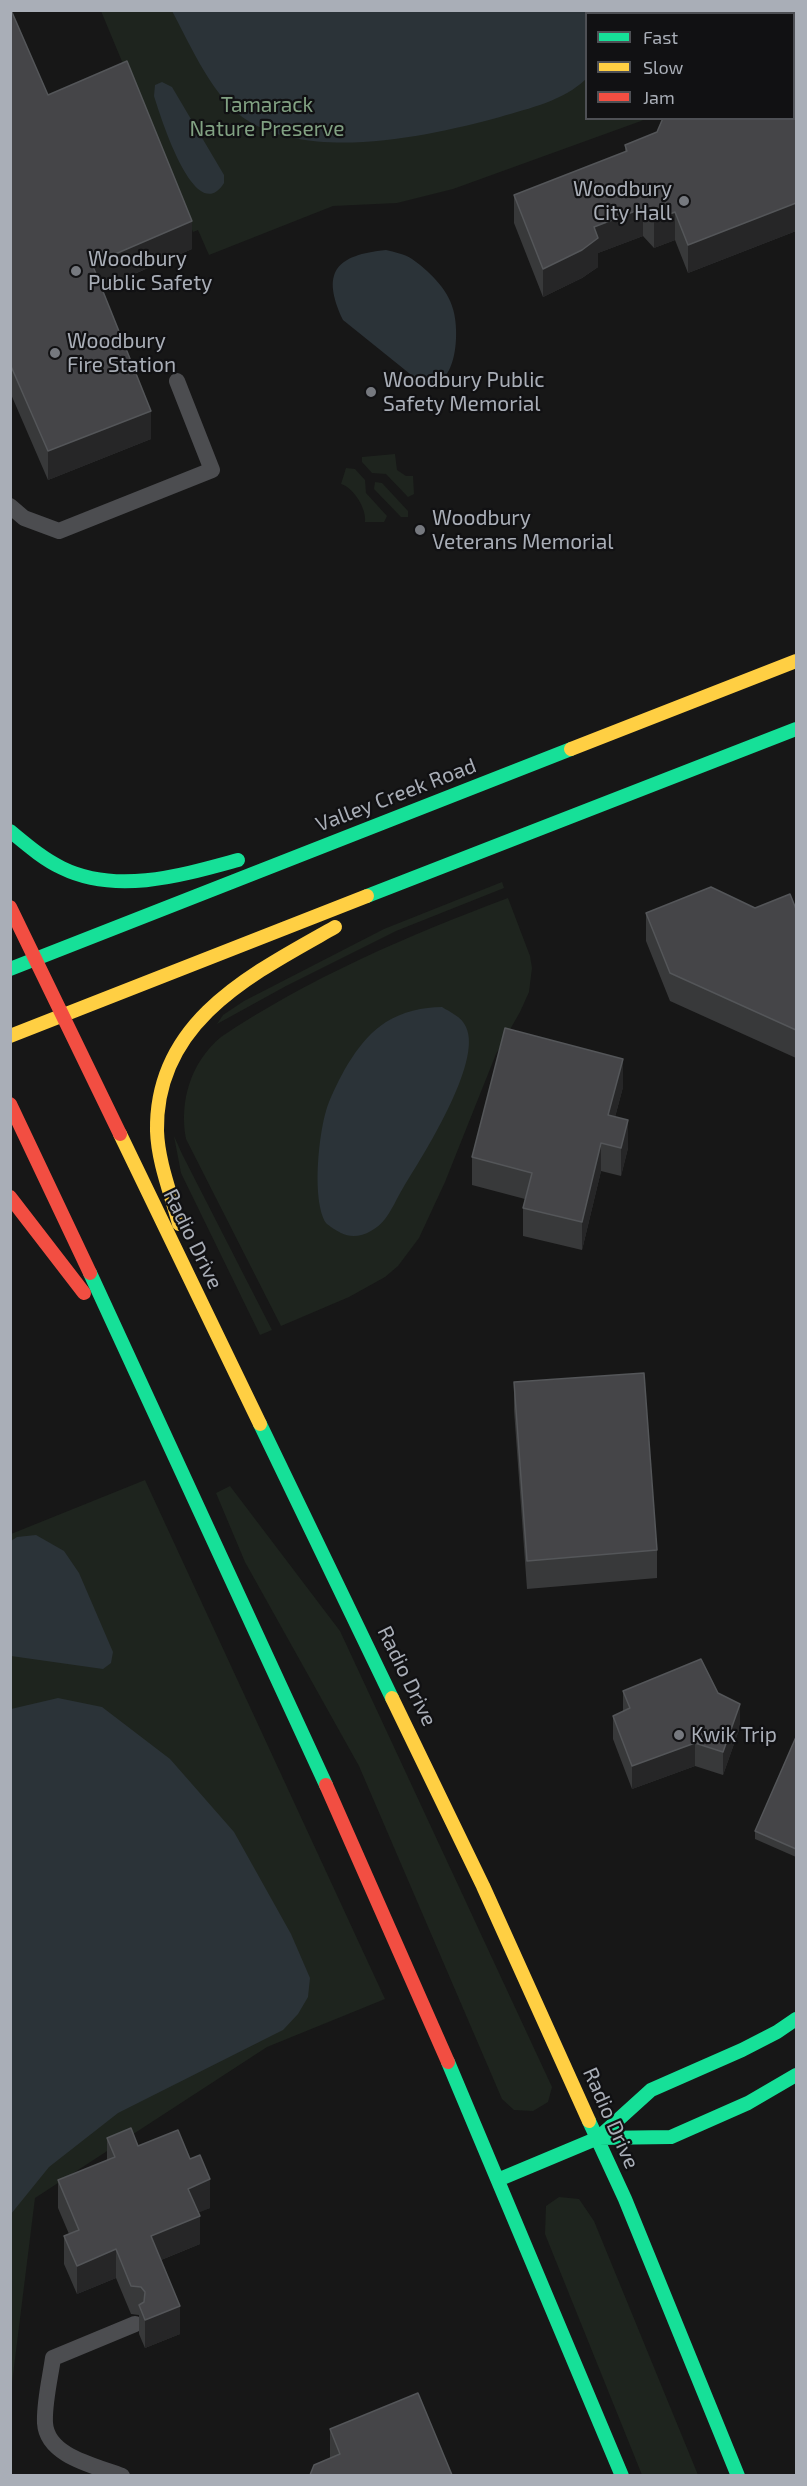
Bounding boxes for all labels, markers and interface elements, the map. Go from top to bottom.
legend [585,12,795,120]
text: Fast [643,26,678,48]
text: Slow [643,56,683,78]
text: Jam [643,86,675,108]
park label: Tamarack Nature Preserve [190,92,344,142]
place label: Woodbury City Hall [573,176,672,226]
marker: Woodbury City Hall [677,194,691,208]
place label: Woodbury Public Safety [88,246,212,296]
marker: Woodbury Public Safety [69,264,83,278]
place label: Woodbury Fire Station [67,328,176,378]
marker: Woodbury Fire Station [48,346,62,360]
place label: Woodbury Public Safety Memorial [383,367,545,417]
marker: Woodbury Public Safety Memorial [364,385,378,399]
place label: Woodbury Veterans Memorial [432,505,613,555]
marker: Woodbury Veterans Memorial [413,523,427,537]
street label: Valley Creek Road [312,753,480,837]
street label: Radio Drive [158,1185,228,1293]
street label: Radio Drive [372,1622,442,1730]
place label: Kwik Trip [691,1722,777,1748]
marker: Kwik Trip [672,1728,686,1742]
street label: Radio Drive [577,2063,645,2173]

